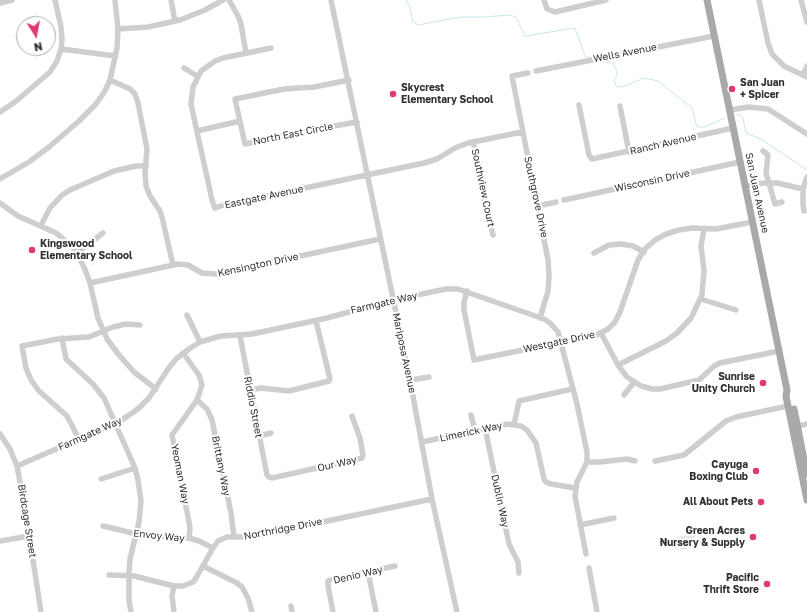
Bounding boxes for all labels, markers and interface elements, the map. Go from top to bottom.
north arrow [16,16,56,56]
text: N [33,40,44,54]
street label: Wells Avenue [592,41,658,65]
place label: San Juan + Spicer [740,77,785,100]
place label: Skycrest Elementary School [401,82,493,106]
marker: San Juan + Spicer [727,84,737,94]
marker: Skycrest Elementary School [388,89,398,99]
street label: North East Circle [252,120,334,148]
street label: Ranch Avenue [629,131,697,157]
street label: Southview Court [469,148,497,228]
street label: San Juan Avenue [743,152,771,234]
street label: Southgrove Drive [522,155,550,239]
street label: Wisconsin Drive [613,167,691,195]
street label: Eastgate Avenue [224,183,304,211]
place label: Kingswood Elementary School [40,238,132,262]
marker: Kingswood Elementary School [27,245,37,255]
street label: Kensington Drive [216,251,300,279]
street label: Farmgate Way [349,289,419,317]
street label: Mariposa Avenue [390,312,418,394]
street label: Westgate Drive [522,329,596,355]
place label: Sunrise Unity Church [692,371,755,394]
street label: Riddio Street [241,375,265,439]
marker: Sunrise Unity Church [758,378,768,388]
street label: Farmgate Way [56,415,124,453]
street label: Limerick Way [439,420,503,444]
street label: Brittany Way [209,435,233,497]
street label: Yeoman Way [168,443,192,505]
street label: Our Way [316,454,358,474]
place label: Cayuga Boxing Club [689,459,748,482]
marker: Cayuga Boxing Club [751,466,761,476]
street label: Dublin Way [489,473,511,529]
street label: Birdcage Street [15,483,39,559]
place label: All About Pets [683,496,753,508]
marker: All About Pets [756,497,766,507]
street label: Northridge Drive [243,515,323,543]
place label: Green Acres Nursery & Supply [660,525,745,548]
street label: Envoy Way [133,527,185,545]
marker: Green Acres Nursery & Supply [748,532,758,542]
street label: Denio Way [332,563,384,587]
place label: Pacific Thrift Store [703,572,759,596]
marker: Pacific Thrift Store [762,579,772,589]

